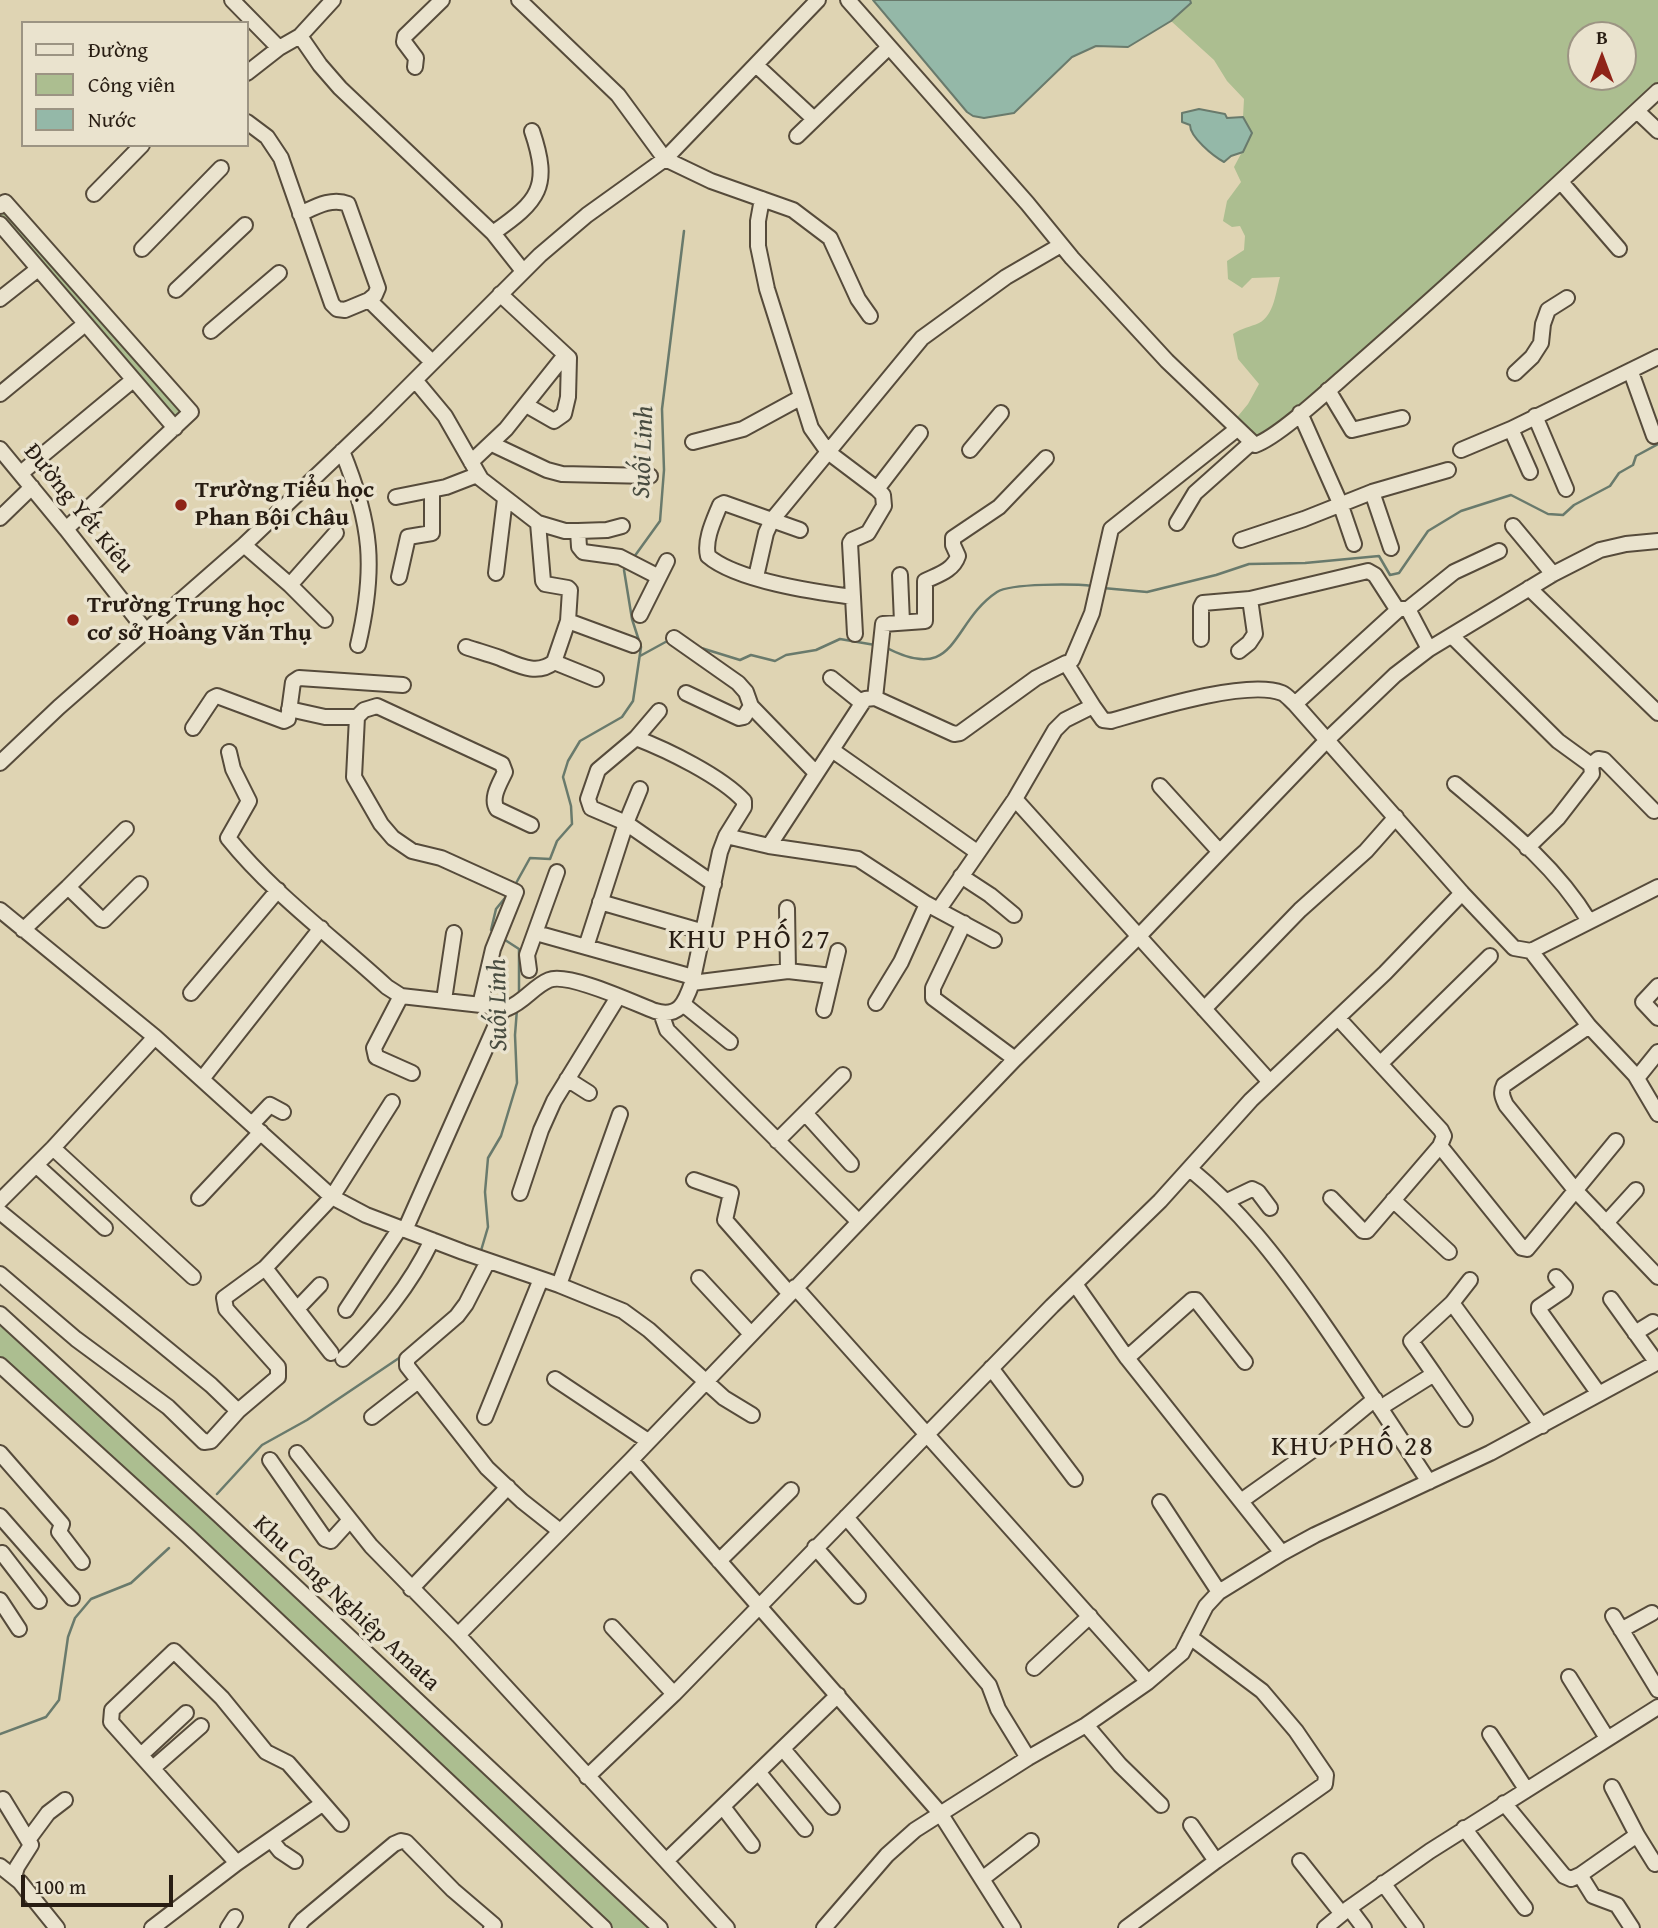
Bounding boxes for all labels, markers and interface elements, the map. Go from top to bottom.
legend [21,21,248,147]
north arrow [1567,21,1637,91]
text: B [1596,23,1608,51]
text: Đường [88,34,148,65]
text: Công viên [88,69,175,100]
text: Nước [88,104,136,135]
water label: Suối Linh [627,405,661,499]
street label: Đường Yết Kiêu [17,438,139,580]
place label: Trường Tiểu học Phan Bội Châu [195,477,374,533]
marker: Trường Tiểu học Phan Bội Châu [173,497,189,513]
place label: Trường Trung học cơ sở Hoàng Văn Thụ [87,592,312,648]
marker: Trường Trung học cơ sở Hoàng Văn Thụ [65,612,81,628]
district label: KHU PHỐ 27 [669,924,831,958]
water label: Suối Linh [483,958,515,1052]
district label: KHU PHỐ 28 [1272,1431,1434,1465]
street label: Khu Công Nghiệp Amata [247,1510,445,1698]
scale bar [24,1862,177,1906]
text: 100 m [34,1871,86,1902]

